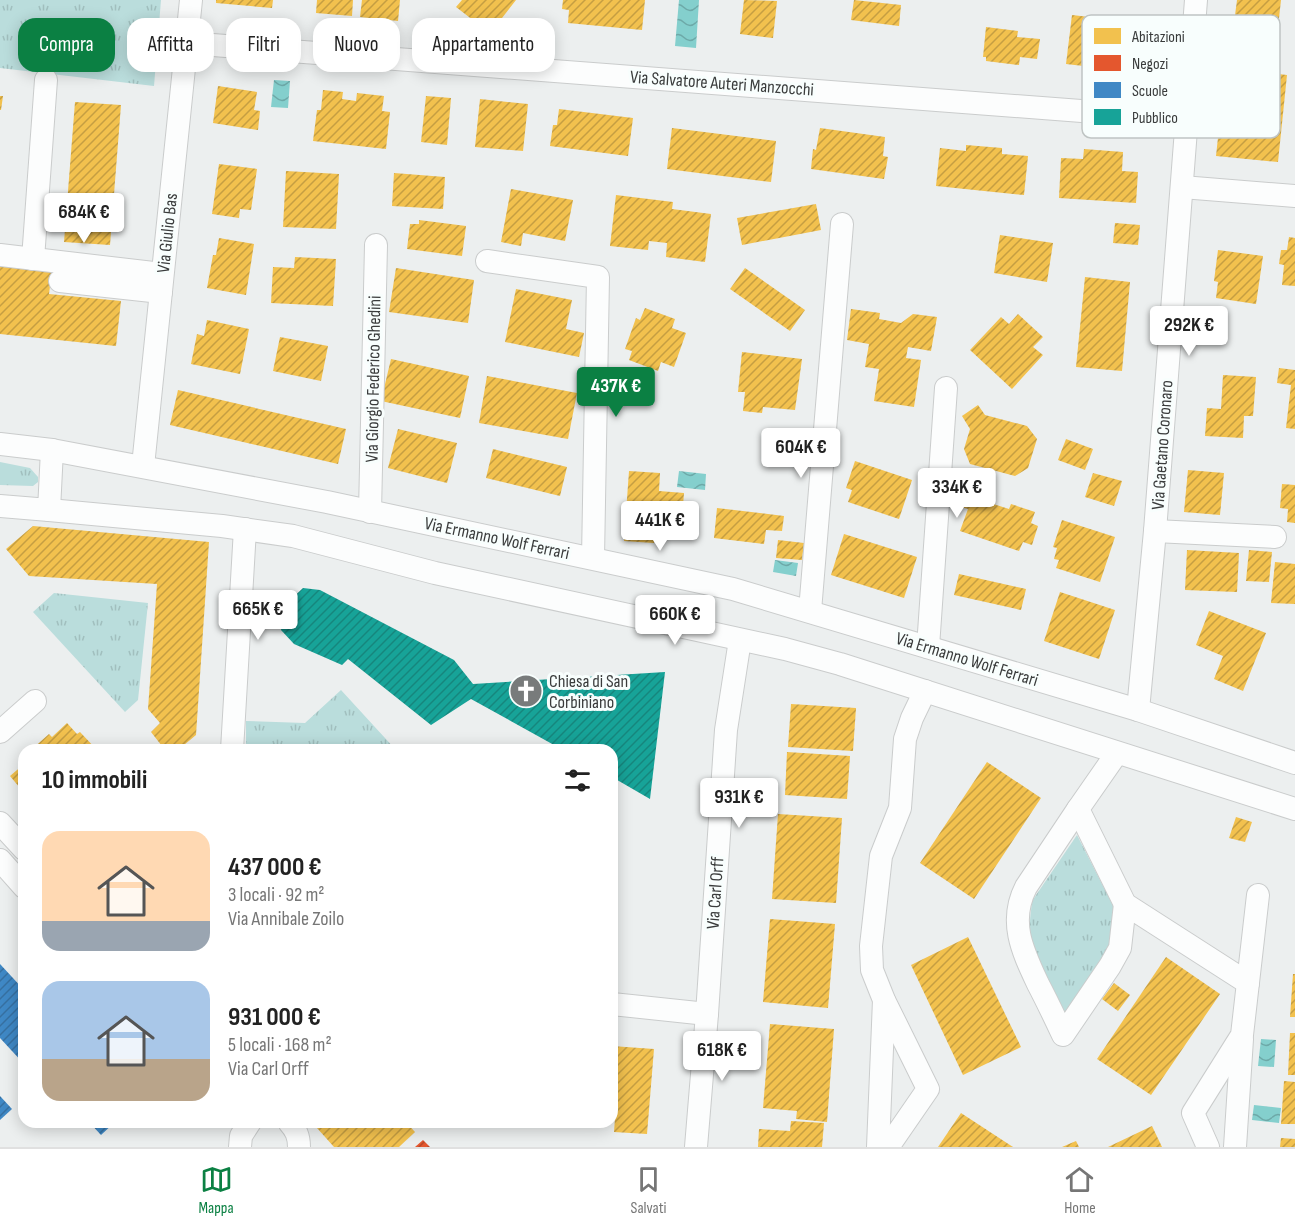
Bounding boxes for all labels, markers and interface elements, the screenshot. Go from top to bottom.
legend [1082,15,1280,138]
chip: Compra [18,18,115,72]
chip: Affitta [127,18,214,72]
chip: Filtri [226,18,301,72]
chip: Nuovo [313,18,400,72]
chip: Appartamento [412,18,555,72]
text: Abitazioni [1131,28,1185,47]
text: Negozi [1132,55,1168,74]
street label: Via Salvatore Auteri Manzocchi [629,67,815,100]
text: Scuole [1132,82,1168,101]
text: Pubblico [1132,109,1178,128]
street label: Via Giulio Bas [153,192,182,274]
pin: 684K € [35,193,133,244]
text: 684K € [58,200,110,224]
street label: Via Giorgio Federico Ghedini [362,295,385,463]
pin: 292K € [1140,306,1238,357]
text: 292K € [1164,313,1214,337]
pin: 437K € [567,367,665,418]
text: 437K € [591,374,641,398]
street label: Via Gaetano Coronaro [1147,379,1178,511]
pin: 604K € [752,428,850,479]
text: 604K € [775,435,827,459]
pin: 334K € [908,468,1006,519]
text: 334K € [932,475,982,499]
pin: 441K € [611,501,709,552]
text: 441K € [635,508,685,532]
street label: Via Ermanno Wolf Ferrari [423,513,571,564]
pin: 665K € [209,590,307,641]
pin: 660K € [626,595,724,646]
text: 665K € [233,597,283,621]
text: 660K € [649,602,701,626]
street label: Via Ermanno Wolf Ferrari [893,628,1041,691]
place label: Chiesa di San Corbiniano [549,671,628,713]
church icon: Chiesa di San Corbiniano [508,673,544,709]
icon: filters [561,764,594,797]
text: 10 immobili [42,765,147,796]
pin: 931K € [690,778,788,829]
text: 931K € [714,785,764,809]
text: 437 000 € [228,852,322,883]
icon: home [90,855,162,927]
street label: Via Carl Orff [702,855,729,930]
text: 3 locali · 92 m² [228,883,325,907]
text: Via Annibale Zoilo [228,907,344,931]
text: 931 000 € [228,1002,321,1033]
icon: home [90,1005,162,1077]
pin: 618K € [673,1031,771,1082]
text: 5 locali · 168 m² [228,1033,332,1057]
text: 618K € [697,1038,747,1062]
text: Via Carl Orff [228,1057,309,1081]
tab: Mappa [198,1163,234,1218]
tab: Salvati [631,1163,666,1218]
tab: Home [1063,1163,1096,1218]

